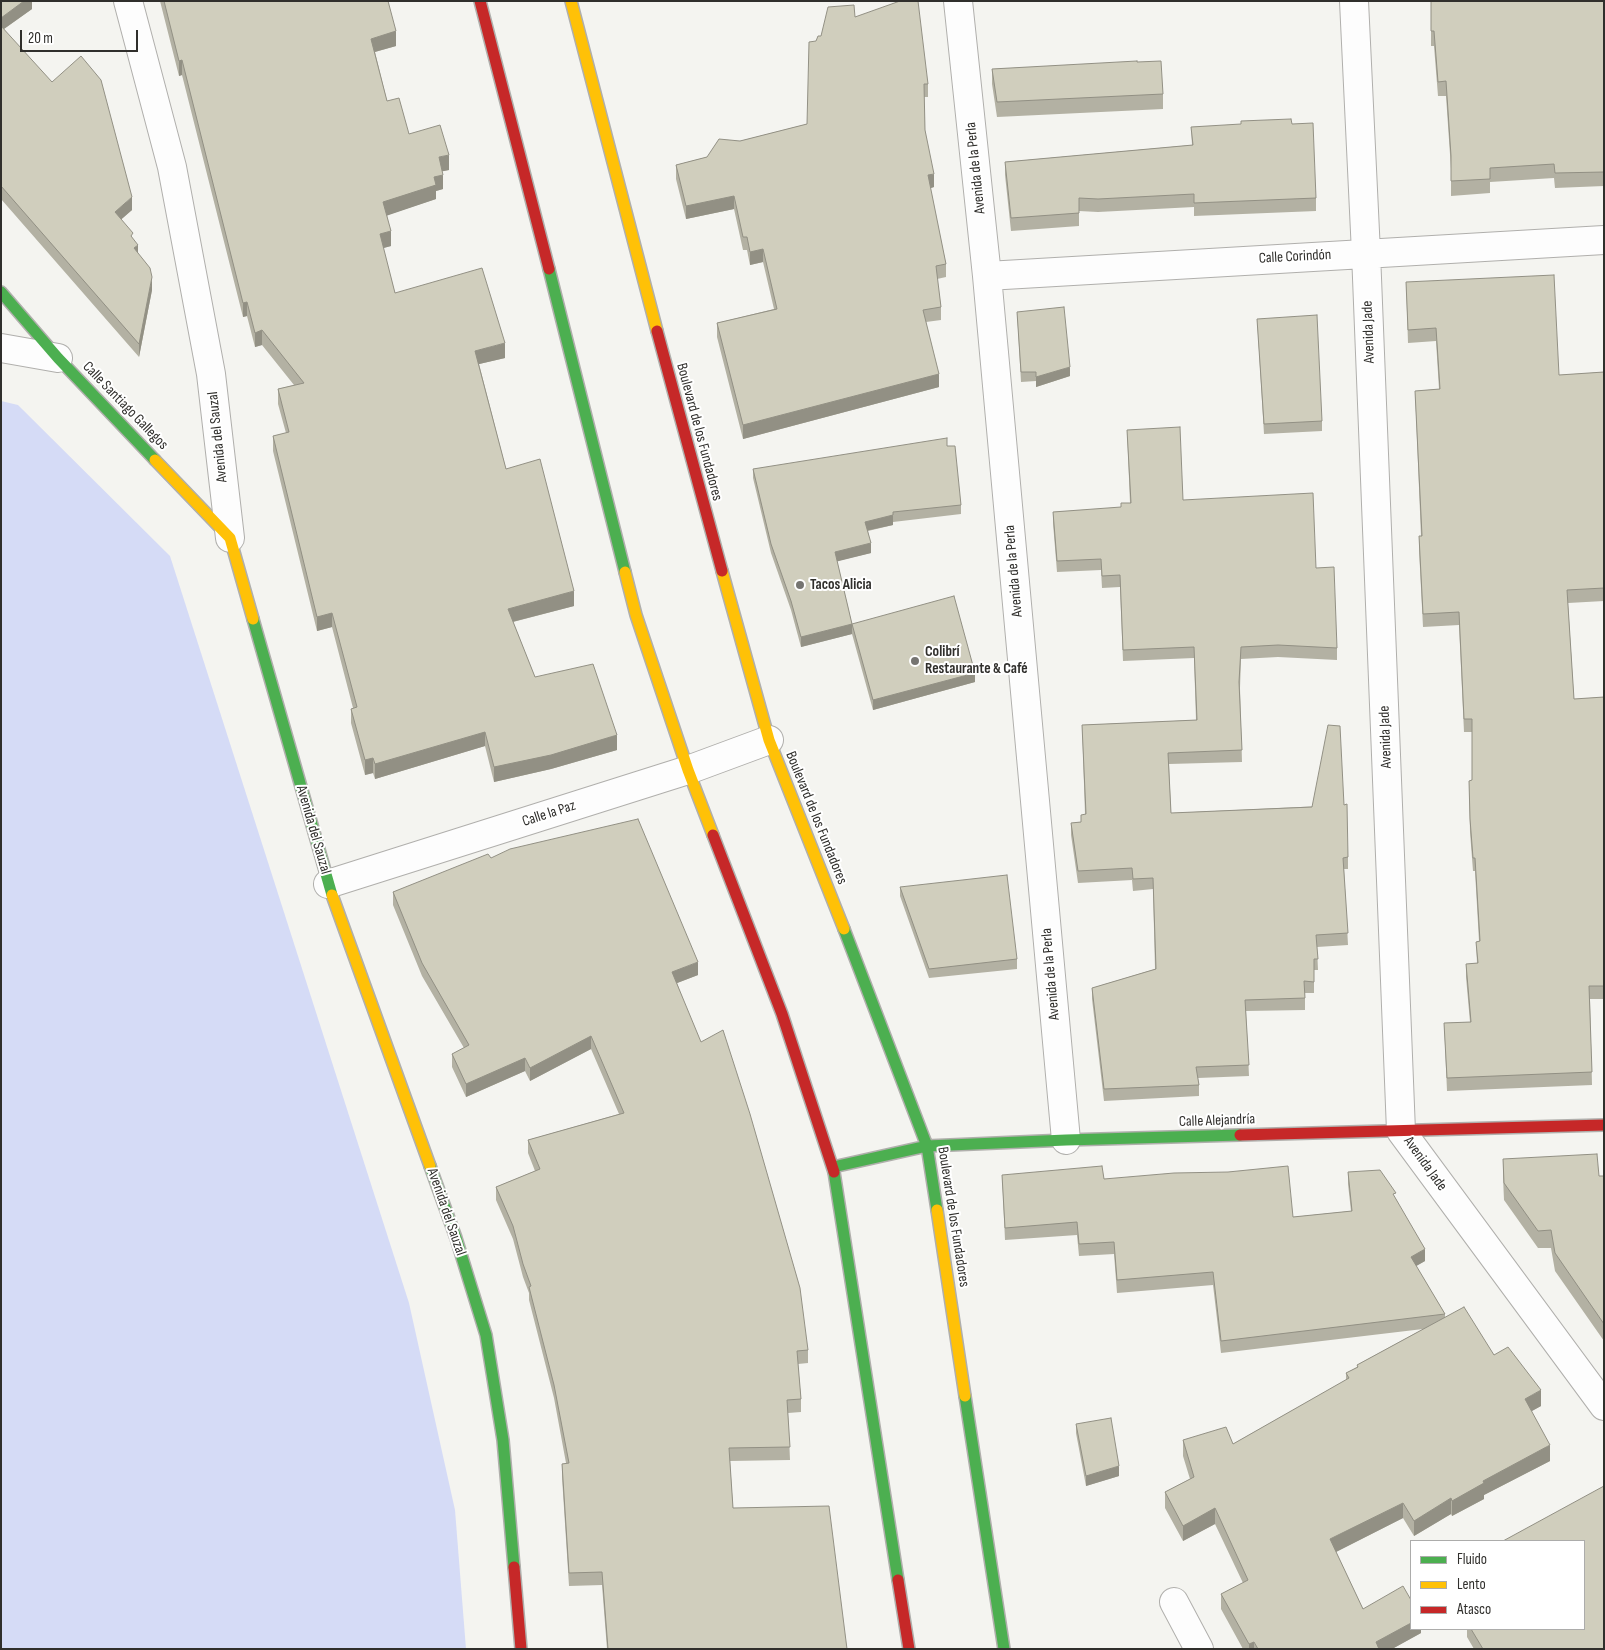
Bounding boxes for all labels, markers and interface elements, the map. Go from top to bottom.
scale bar [22,20,140,52]
text: 20 m [28,29,53,48]
street label: Avenida de la Perla [962,121,990,215]
street label: Calle Corindón [1258,246,1332,268]
street label: Avenida Jade [1359,300,1379,364]
street label: Calle Santiago Gallegos [78,358,172,454]
street label: Boulevard de los Fundadores [672,361,726,503]
street label: Avenida del Sauzal [204,391,232,483]
street label: Avenida de la Perla [1001,524,1027,618]
place label: Tacos Alicia [810,576,872,594]
marker: Tacos Alicia [794,579,806,591]
place label: Colibrí Restaurante & Café [925,643,1028,678]
marker: Colibrí Restaurante & Café [909,655,921,667]
street label: Avenida Jade [1376,705,1396,769]
street label: Boulevard de los Fundadores [781,749,851,887]
street label: Avenida del Sauzal [292,784,334,876]
street label: Calle la Paz [520,797,578,831]
street label: Avenida de la Perla [1038,927,1064,1021]
street label: Calle Alejandría [1179,1111,1255,1131]
street label: Avenida Jade [1399,1133,1451,1195]
street label: Boulevard de los Fundadores [933,1146,973,1288]
street label: Avenida del Sauzal [423,1166,469,1258]
legend [1410,1540,1585,1630]
text: Fluido [1457,1550,1487,1569]
text: Lento [1457,1575,1486,1594]
text: Atasco [1457,1600,1491,1619]

